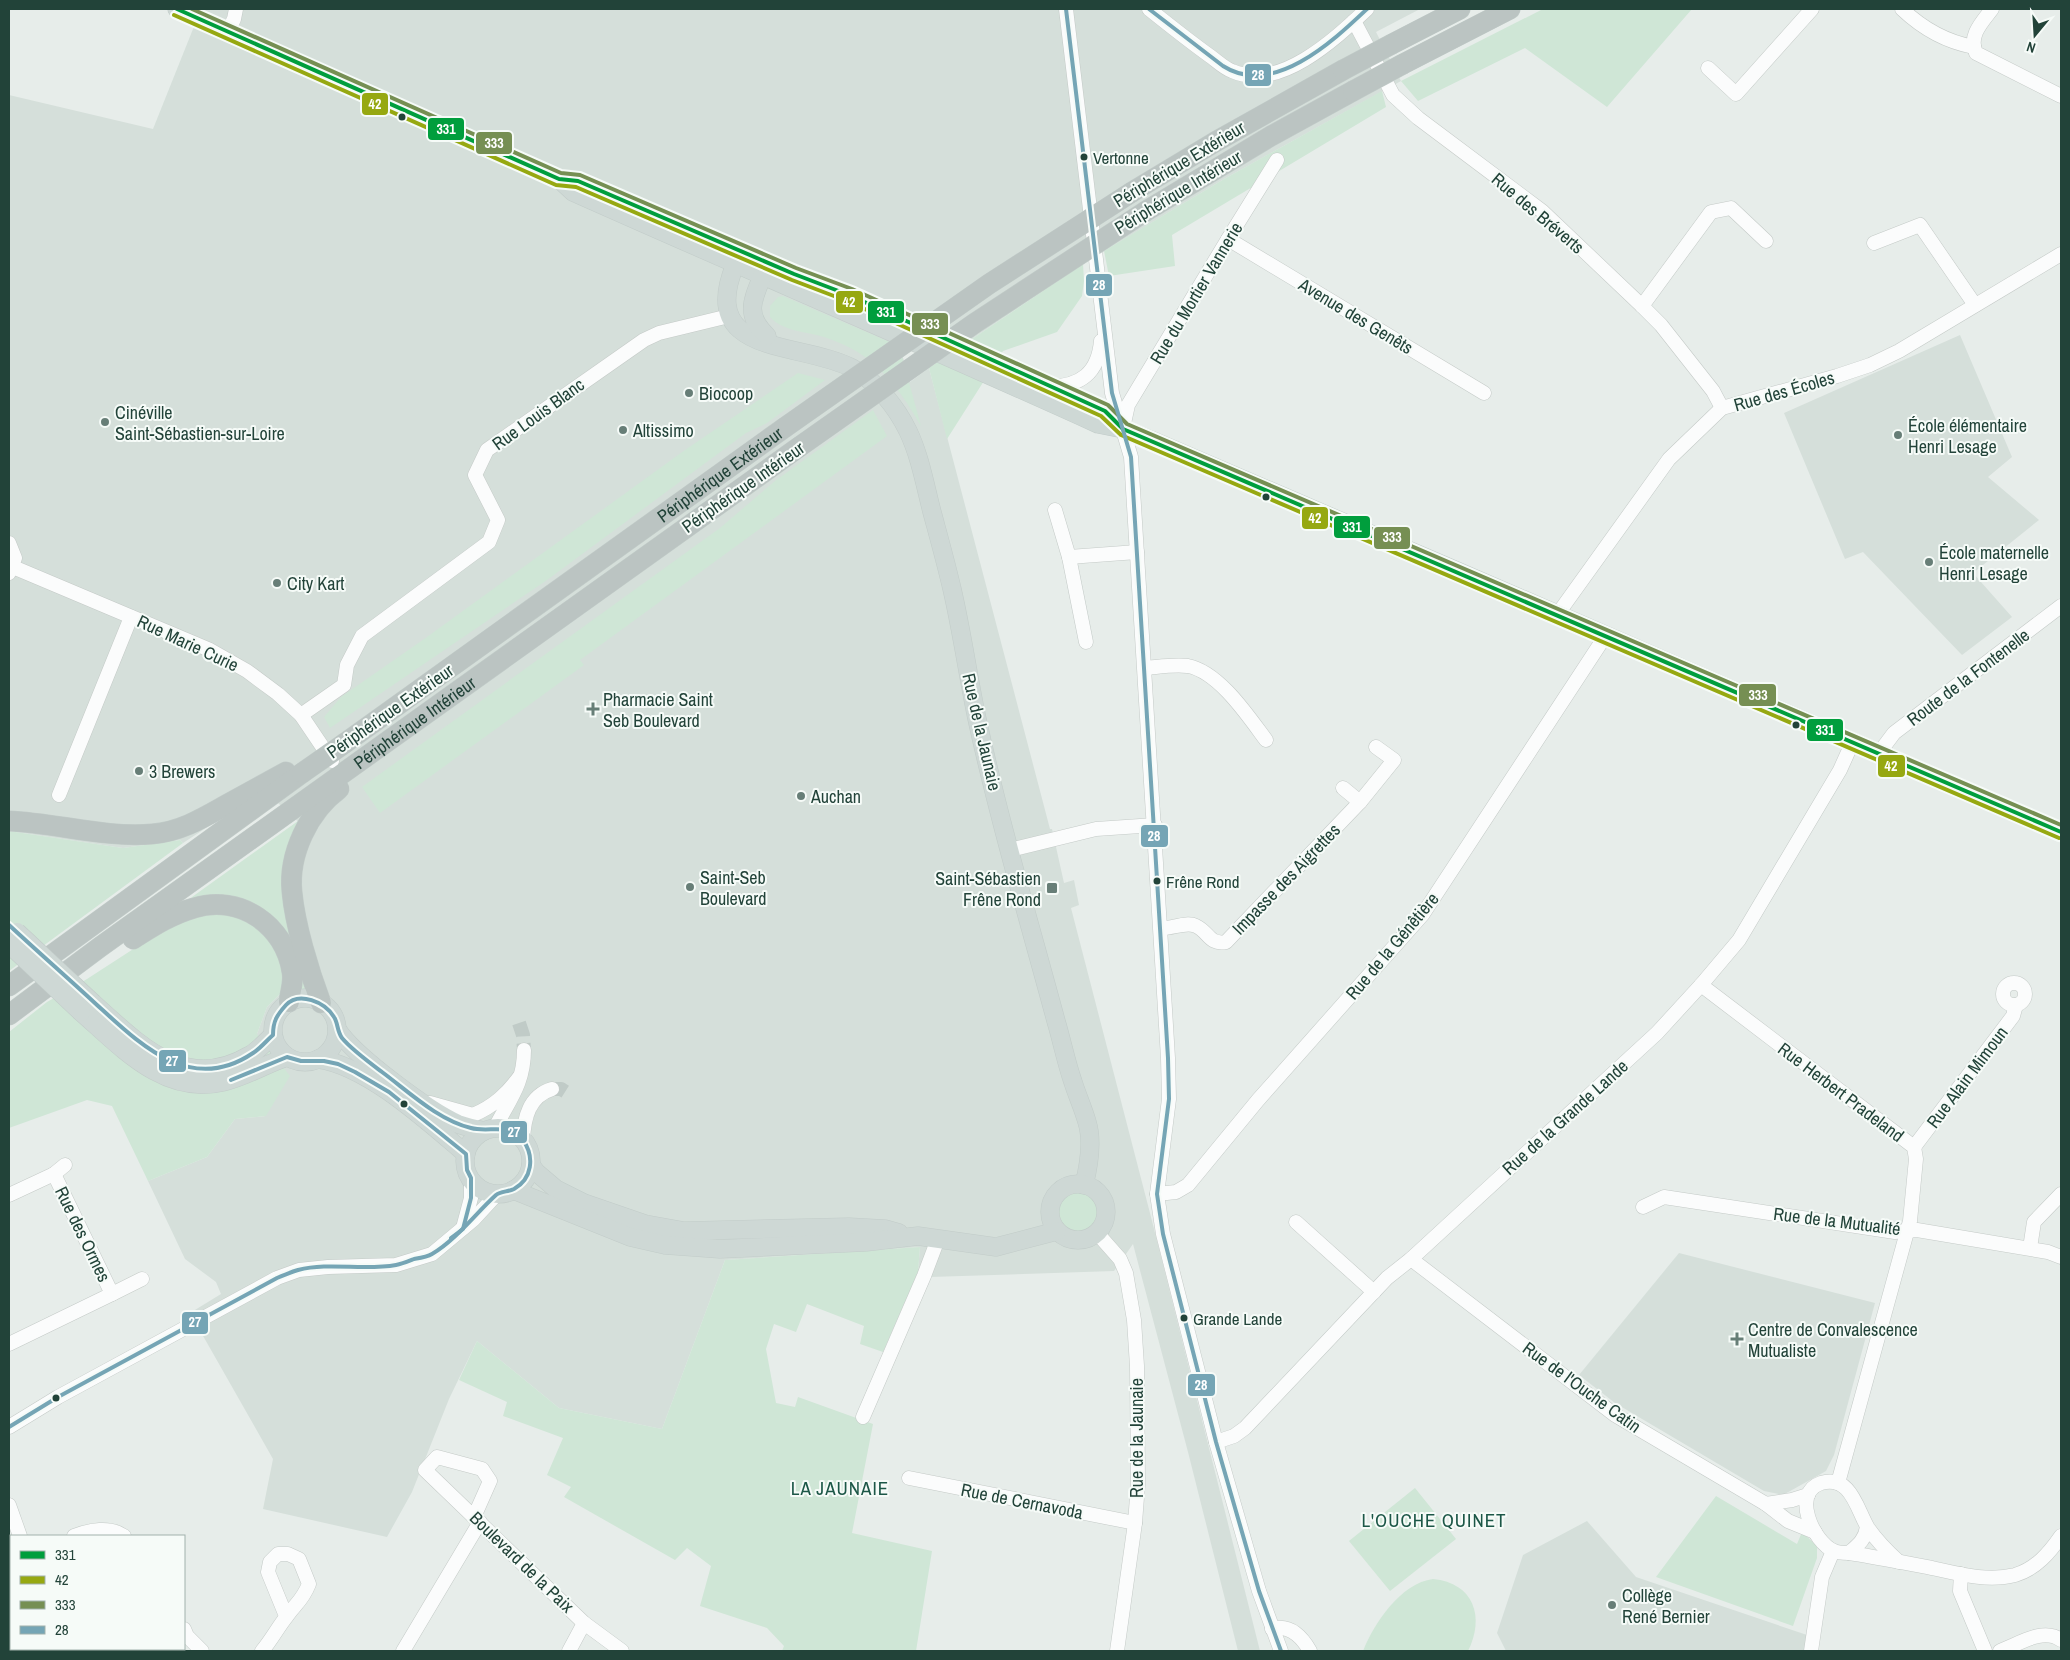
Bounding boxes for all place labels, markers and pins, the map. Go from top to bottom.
unlabelled marker [397,112,407,122]
place label: Vertonne [1093,146,1149,169]
marker: Vertonne [1079,152,1089,162]
place label: Biocoop [699,381,753,406]
marker: Biocoop [683,387,695,399]
place label: Cinéville Saint-Sébastien-sur-Loire [115,400,285,446]
place label: École élémentaire Henri Lesage [1908,413,2027,459]
marker: Cinéville Saint-Sébastien-sur-Loire [99,416,111,428]
place label: Altissimo [632,418,694,443]
marker: Altissimo [617,424,629,436]
marker: École élémentaire Henri Lesage [1892,429,1904,441]
unlabelled marker [1261,492,1271,502]
place label: École maternelle Henri Lesage [1939,540,2049,586]
marker: École maternelle Henri Lesage [1923,556,1935,568]
place label: City Kart [287,571,344,596]
marker: City Kart [271,577,283,589]
place label: Pharmacie Saint Seb Boulevard [603,687,713,733]
marker: Pharmacie Saint Seb Boulevard [587,703,599,715]
unlabelled marker [1791,720,1801,730]
place label: 3 Brewers [149,759,215,784]
marker: 3 Brewers [133,765,145,777]
place label: Auchan [810,784,861,809]
marker: Auchan [795,790,807,802]
place label: Saint-Seb Boulevard [700,865,766,911]
place label: Saint-Sébastien Frêne Rond [935,866,1041,912]
place label: Frêne Rond [1166,870,1240,893]
marker: Frêne Rond [1152,876,1162,886]
marker: Saint-Seb Boulevard [684,881,696,893]
marker: Saint-Sébastien Frêne Rond [1045,881,1059,895]
unlabelled marker [399,1099,409,1109]
place label: Grande Lande [1193,1307,1282,1330]
marker: Grande Lande [1179,1313,1189,1323]
place label: Centre de Convalescence Mutualiste [1748,1317,1918,1363]
marker: Centre de Convalescence Mutualiste [1730,1332,1744,1346]
unlabelled marker [51,1393,61,1403]
place label: Collège René Bernier [1622,1583,1710,1629]
marker: Collège René Bernier [1606,1599,1618,1611]

